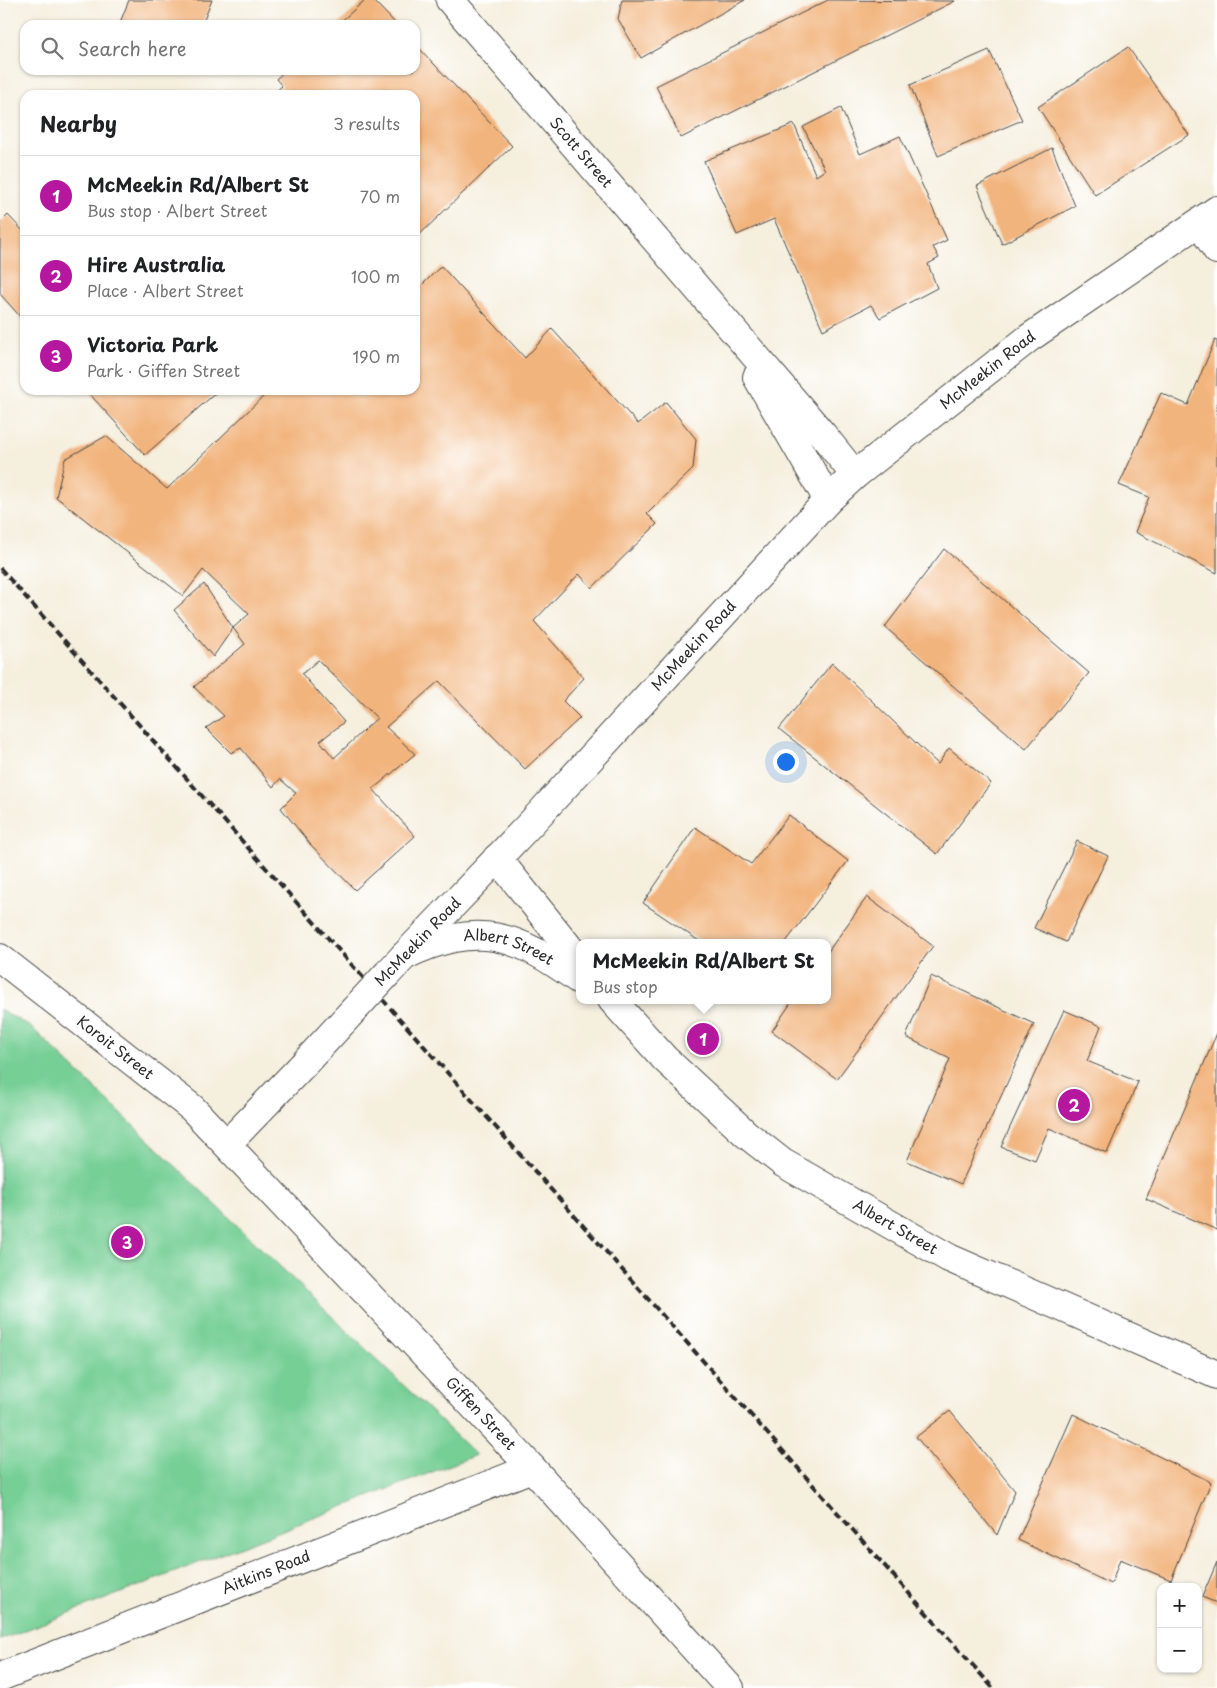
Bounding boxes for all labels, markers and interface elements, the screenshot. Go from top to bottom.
search box [20,20,420,75]
icon: search [38,34,66,62]
text: Search here [78,34,187,62]
text: Nearby [40,107,117,139]
text: 3 results [333,111,400,135]
street label: Scott Street [545,111,619,192]
text: McMeekin Rd/Albert St [87,170,309,198]
text: 1 [52,184,60,208]
text: 70 m [360,184,400,208]
text: Bus stop · Albert Street [87,198,267,222]
text: Hire Australia [87,250,225,278]
text: 2 [50,264,62,288]
text: 100 m [351,264,400,288]
text: Place · Albert Street [87,278,244,302]
street label: McMeekin Road [934,324,1040,414]
text: Victoria Park [87,330,218,358]
text: 3 [51,344,61,368]
text: 190 m [352,344,400,368]
text: Park · Giffen Street [87,358,240,382]
street label: McMeekin Road [645,594,741,695]
your location [773,749,799,775]
street label: McMeekin Road [368,891,466,991]
street label: Albert Street [463,923,559,970]
popup [576,939,831,1004]
text: McMeekin Rd/Albert St [592,946,815,974]
text: Bus stop [592,974,658,998]
street label: Koroit Street [73,1009,159,1084]
pin: 1 [687,1020,719,1058]
pin: 2 [1058,1086,1090,1124]
street label: Albert Street [849,1193,943,1259]
pin: 3 [111,1223,143,1261]
street label: Giffen Street [441,1371,522,1455]
street label: Aitkins Road [218,1543,313,1599]
map controls [1157,1583,1202,1673]
button: + [1157,1583,1202,1628]
button: − [1157,1628,1202,1673]

